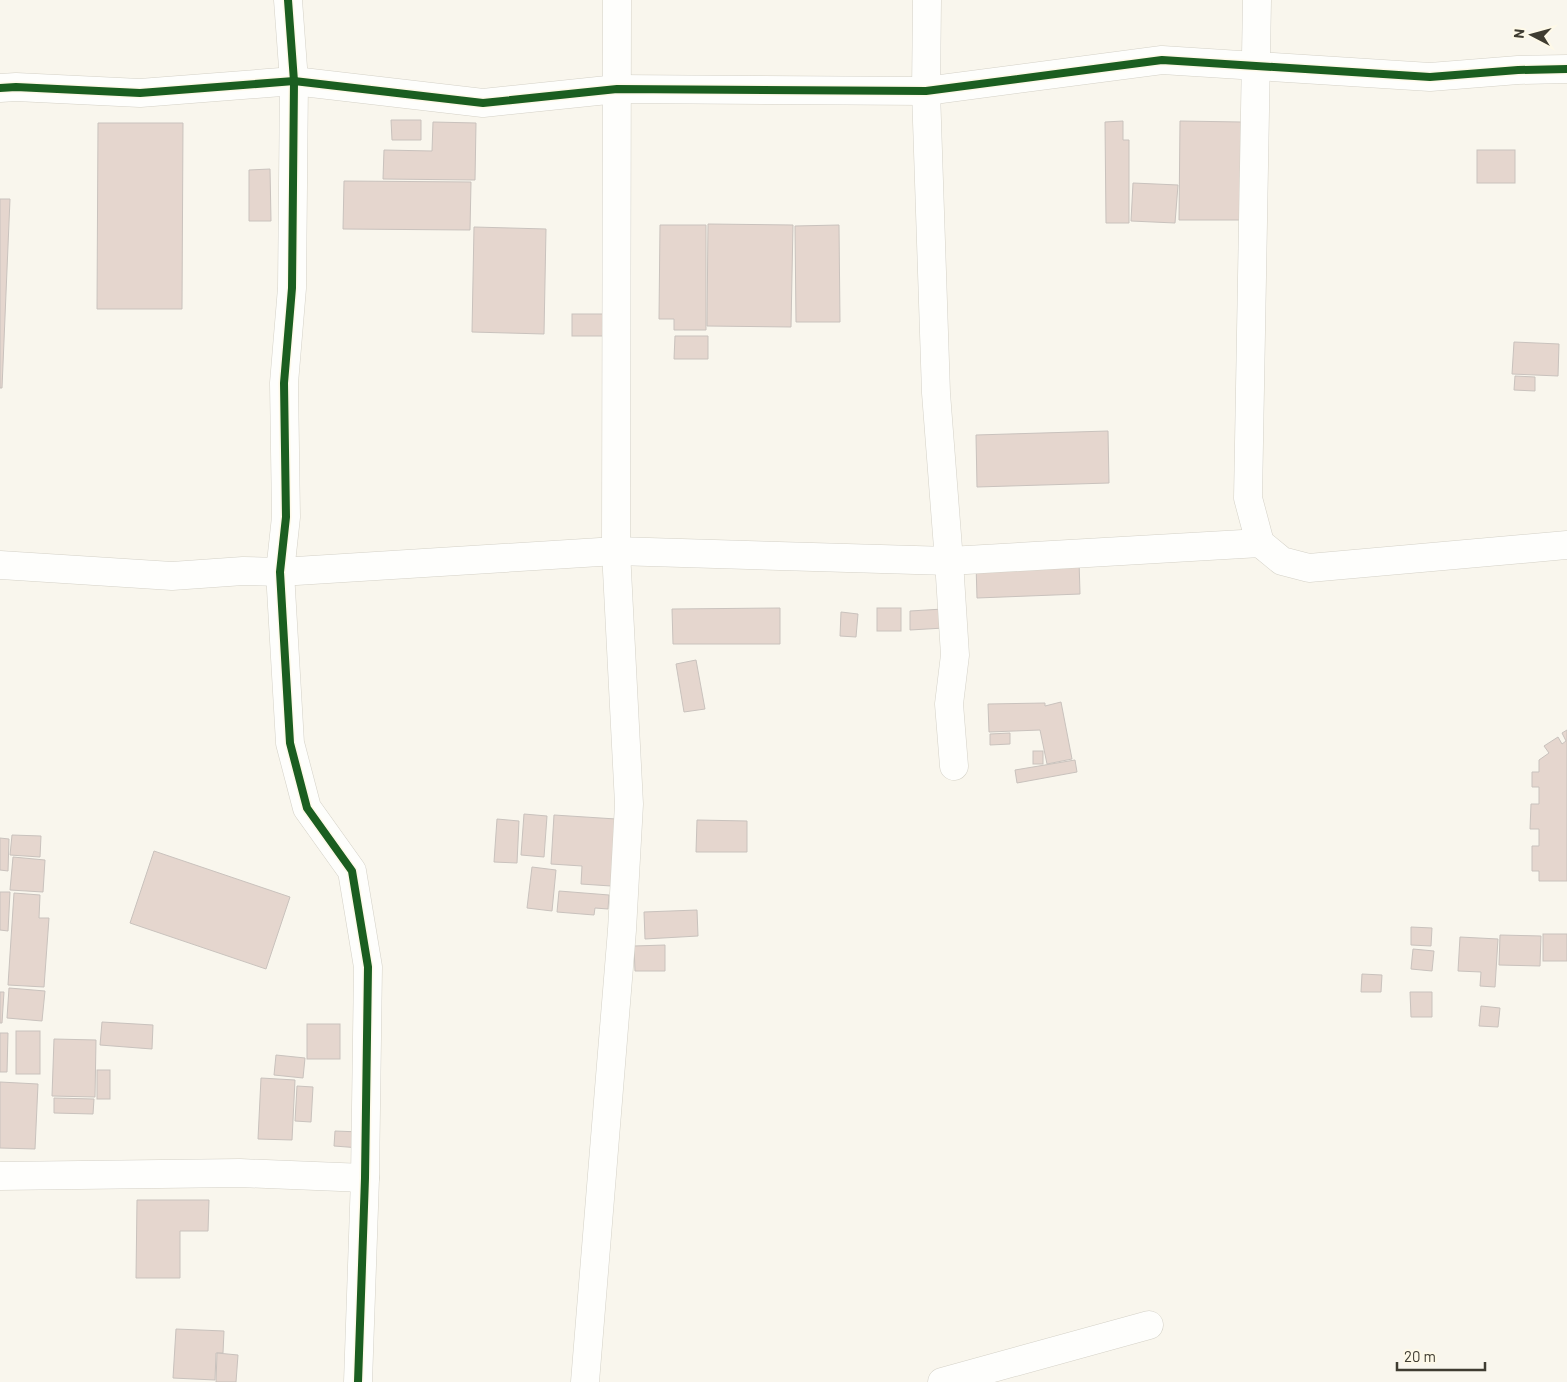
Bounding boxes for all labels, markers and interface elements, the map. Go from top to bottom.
north arrow [1507,10,1557,60]
text: N [1510,28,1528,39]
scale bar [1397,1340,1484,1372]
text: 20 m [1404,1347,1436,1365]

